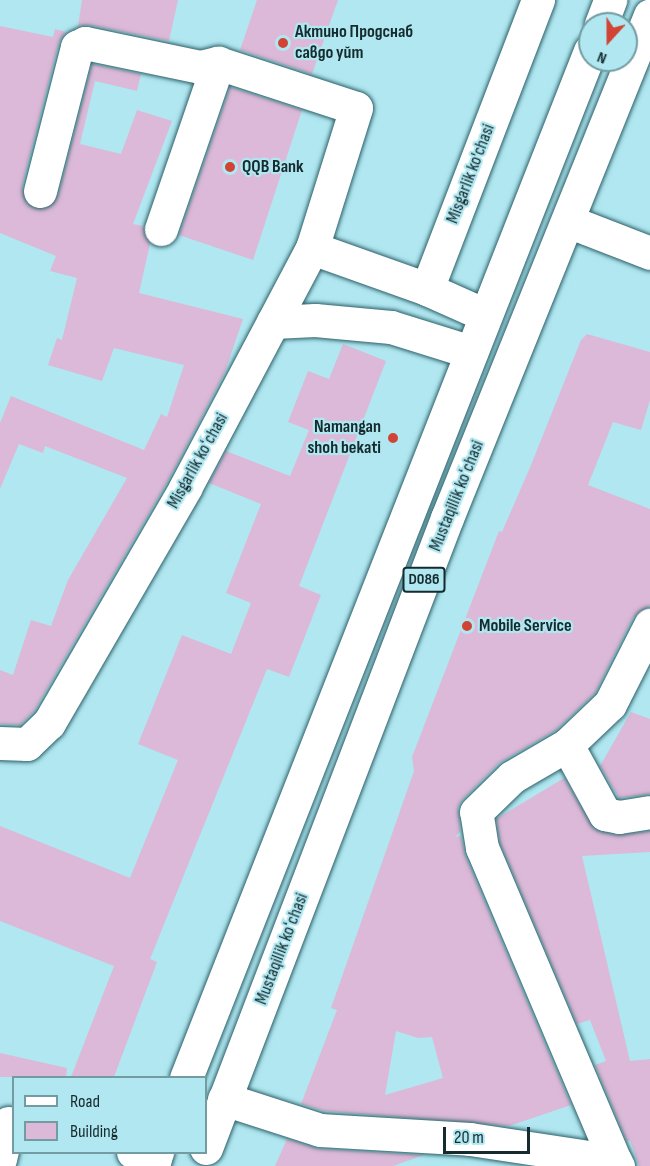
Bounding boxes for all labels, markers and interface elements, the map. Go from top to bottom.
north arrow [578,12,638,72]
place label: Актино Продснаб савдо уйт [295,22,413,64]
marker: Актино Продснаб савдо уйт [276,36,290,50]
text: N [595,47,609,68]
street label: Misgarlik ko'chasi [442,121,500,227]
place label: QQB Bank [242,156,304,178]
marker: QQB Bank [223,160,237,174]
street label: Misgarlik koʻchasi [163,409,233,513]
place label: Namangan shoh bekati [307,417,381,460]
marker: Namangan shoh bekati [386,431,400,445]
street label: Mustaqillik koʻchasi [425,437,489,555]
road number: D086 [402,567,446,593]
place label: Mobile Service [479,615,572,637]
marker: Mobile Service [460,619,474,633]
street label: Mustaqillik koʻchasi [251,890,313,1008]
legend [12,1076,207,1154]
text: Road [70,1091,100,1112]
scale bar [446,1115,533,1153]
text: Building [70,1121,118,1142]
text: 20 m [454,1127,484,1148]

